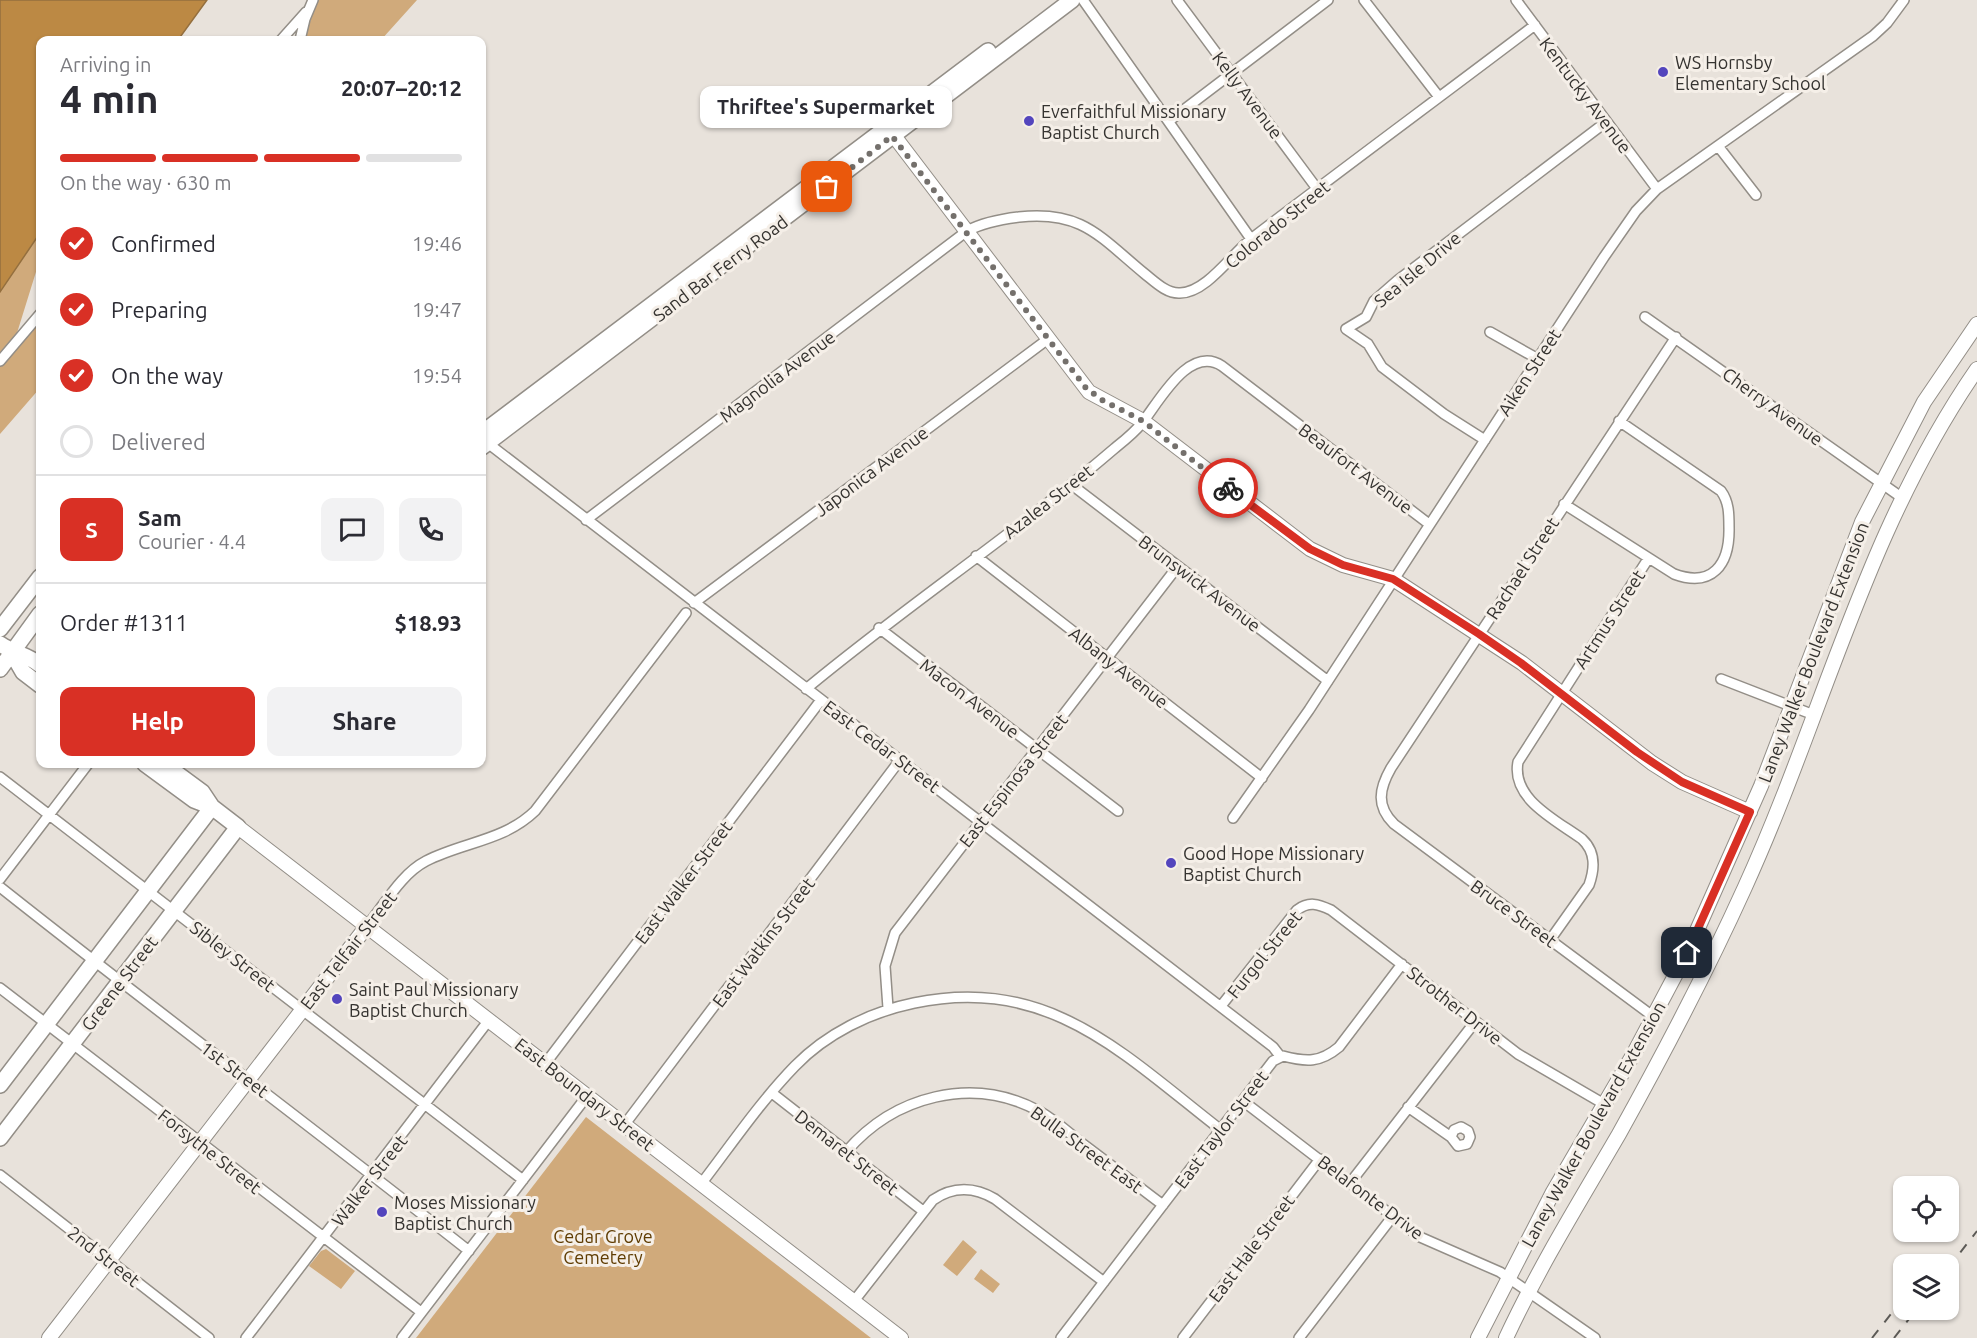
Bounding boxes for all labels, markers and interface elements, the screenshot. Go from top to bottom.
street label: Kentucky Avenue [1536,33,1636,157]
street label: Kelly Avenue [1209,48,1287,142]
place label: WS Hornsby Elementary School [1675,52,1826,93]
text: Arriving in [60,53,151,76]
marker: WS Hornsby Elementary School [1656,65,1670,79]
text: 20:07–20:12 [341,75,462,100]
text: 4 min [60,77,159,120]
callout: Thriftee's Supermarket [701,85,953,127]
text: Thriftee's Supermarket [717,95,935,118]
place label: Everfaithful Missionary Baptist Church [1041,101,1226,142]
marker: Everfaithful Missionary Baptist Church [1022,114,1036,128]
pin [801,161,852,212]
icon: bag [810,170,843,203]
text: On the way · 630 m [60,171,232,194]
street label: Colorado Street [1221,176,1333,272]
street label: Sand Bar Ferry Road [649,211,791,325]
icon: check [60,227,93,260]
street label: Sea Isle Drive [1370,227,1464,311]
text: Confirmed [111,231,216,256]
text: 19:46 [412,232,462,255]
icon: check [60,293,93,326]
text: Preparing [111,297,208,322]
text: 19:47 [412,298,462,321]
street label: Aiken Street [1494,325,1564,419]
street label: Magnolia Avenue [715,326,839,426]
icon: check [60,359,93,392]
text: On the way [111,363,223,388]
street label: Cherry Avenue [1719,363,1827,449]
text: 19:54 [412,364,462,387]
street label: Beaufort Avenue [1295,419,1417,517]
street label: Japonica Avenue [811,422,931,520]
text: Delivered [111,429,206,454]
courier [1198,458,1258,518]
street label: Azalea Street [999,460,1097,542]
icon: bike [1212,472,1245,505]
button: chat [321,498,384,561]
button: phone [399,498,462,561]
text: Sam [138,505,182,530]
street label: Rachael Street [1482,513,1562,623]
text: S [85,517,98,542]
street label: Laney Walker Boulevard Extension [1754,519,1872,785]
text: Courier · 4.4 [138,530,246,553]
street label: Brunswick Avenue [1135,531,1265,635]
street label: Artmus Street [1570,566,1648,672]
text: Order #1311 [60,610,188,635]
text: $18.93 [395,610,462,635]
street label: Albany Avenue [1066,622,1172,712]
street label: Macon Avenue [917,654,1023,742]
button: Help [60,687,255,756]
button: Share [267,687,462,756]
street label: East Cedar Street [820,696,944,796]
street label: East Espinosa Street [955,709,1071,851]
street label: East Walker Street [630,817,736,947]
place label: Good Hope Missionary Baptist Church [1183,843,1365,884]
marker: Good Hope Missionary Baptist Church [1164,856,1178,870]
street label: East Watkins Street [708,873,818,1011]
street label: Bruce Street [1467,875,1561,951]
street label: East Telfair Street [296,887,400,1013]
street label: Furgol Street [1223,906,1305,1002]
street label: Sibley Street [187,917,279,995]
pin [1661,927,1712,978]
street label: Greene Street [77,932,161,1034]
icon: home [1670,936,1703,969]
street label: Strother Drive [1404,962,1506,1048]
place label: Saint Paul Missionary Baptist Church [349,979,519,1020]
marker: Saint Paul Missionary Baptist Church [330,992,344,1006]
street label: Laney Walker Boulevard Extension [1517,998,1669,1250]
street label: East Boundary Street [511,1034,659,1154]
street label: 1st Street [197,1037,273,1101]
street label: East Taylor Street [1170,1066,1272,1192]
street label: Bulla Street East [1027,1102,1147,1196]
street label: Forsythe Street [155,1105,265,1197]
street label: Demaret Street [791,1105,903,1199]
street label: Walker Street [327,1130,411,1230]
street label: Belafonte Drive [1314,1151,1428,1243]
map controls [1893,1176,1959,1320]
button: locate [1893,1176,1959,1242]
street label: East Hale Street [1204,1190,1298,1306]
place label: Moses Missionary Baptist Church [394,1192,536,1233]
marker: Moses Missionary Baptist Church [375,1205,389,1219]
street label: 2nd Street [64,1222,144,1290]
park label: Cedar Grove Cemetery [553,1226,653,1267]
button: layers [1893,1254,1959,1320]

